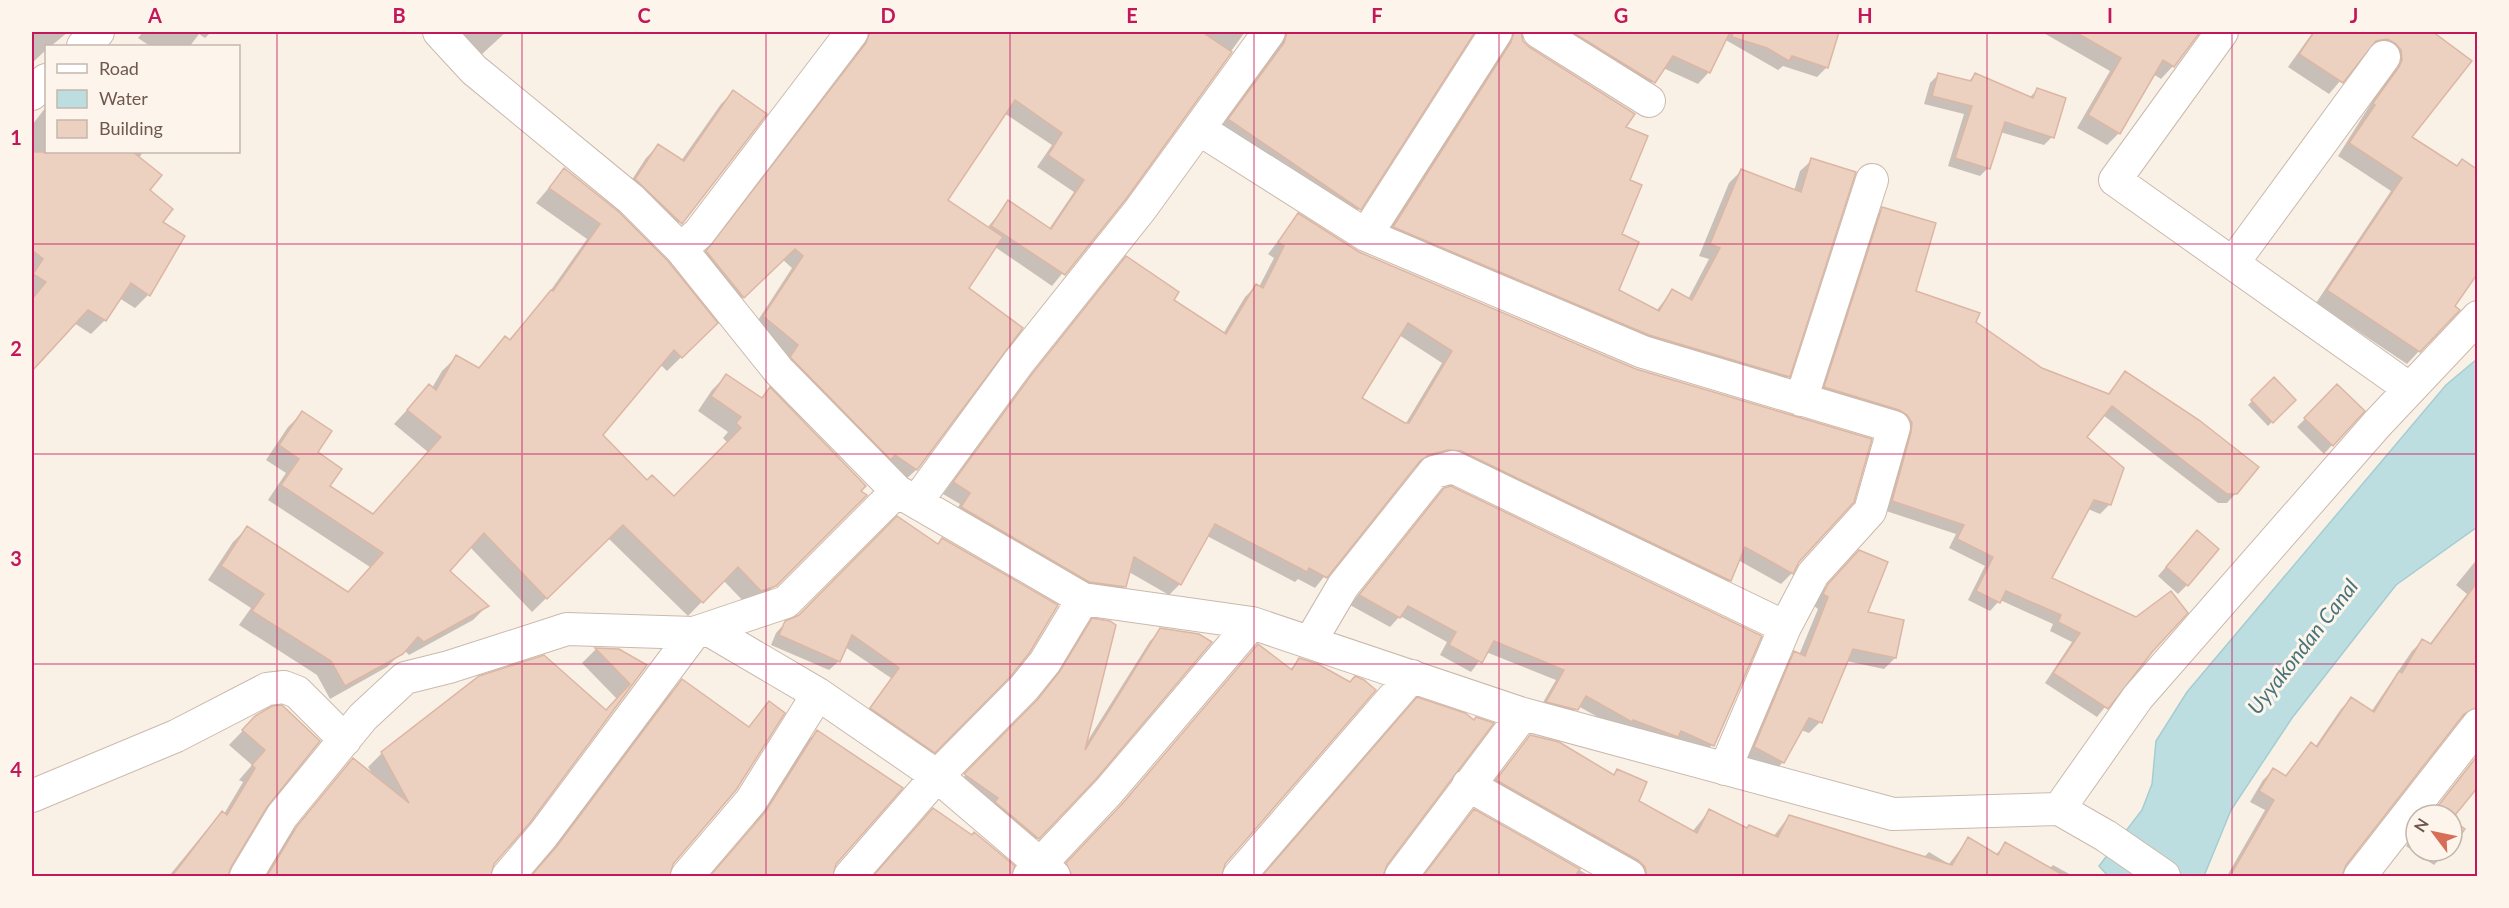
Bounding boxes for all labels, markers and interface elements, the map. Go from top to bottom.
text: A [147,3,162,27]
text: B [392,3,406,27]
text: C [637,3,651,27]
text: D [880,3,896,27]
text: E [1126,3,1138,27]
text: F [1371,3,1383,27]
text: G [1614,3,1628,27]
text: H [1857,3,1873,27]
text: I [2107,3,2113,27]
text: J [2350,3,2358,27]
legend [45,45,240,153]
text: Road [99,57,139,79]
text: Water [99,87,148,109]
text: Building [99,117,163,139]
text: 1 [10,125,22,149]
text: 2 [10,336,22,360]
text: 3 [10,546,22,570]
water label: Uyyakondan Canal [2242,573,2363,718]
text: 4 [10,757,22,781]
north arrow [2404,803,2464,863]
text: N [2410,815,2432,835]

